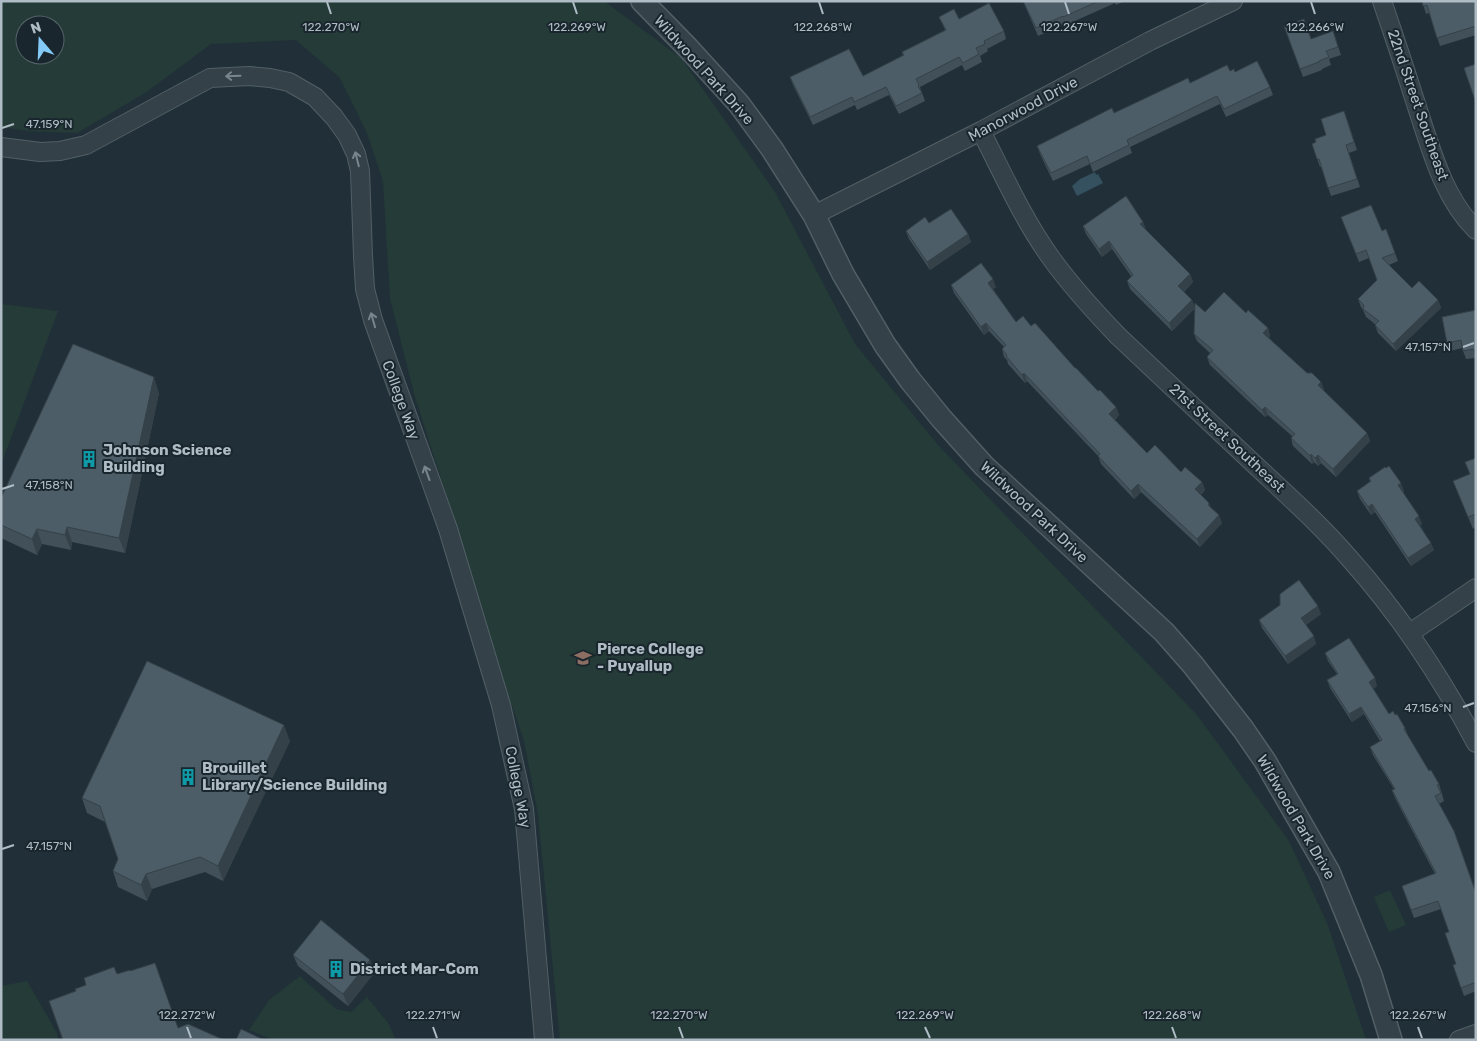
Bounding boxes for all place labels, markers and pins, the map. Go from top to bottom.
place label: Johnson Science Building [103,441,231,476]
building icon: Johnson Science Building [79,449,99,469]
place label: Pierce College - Puyallup [597,640,704,675]
school or university icon: Pierce College - Puyallup [573,648,593,668]
place label: Brouillet Library/Science Building [202,759,387,794]
building icon: Brouillet Library/Science Building [178,767,198,787]
building icon: District Mar-Com [326,959,346,979]
place label: District Mar-Com [350,960,479,978]

